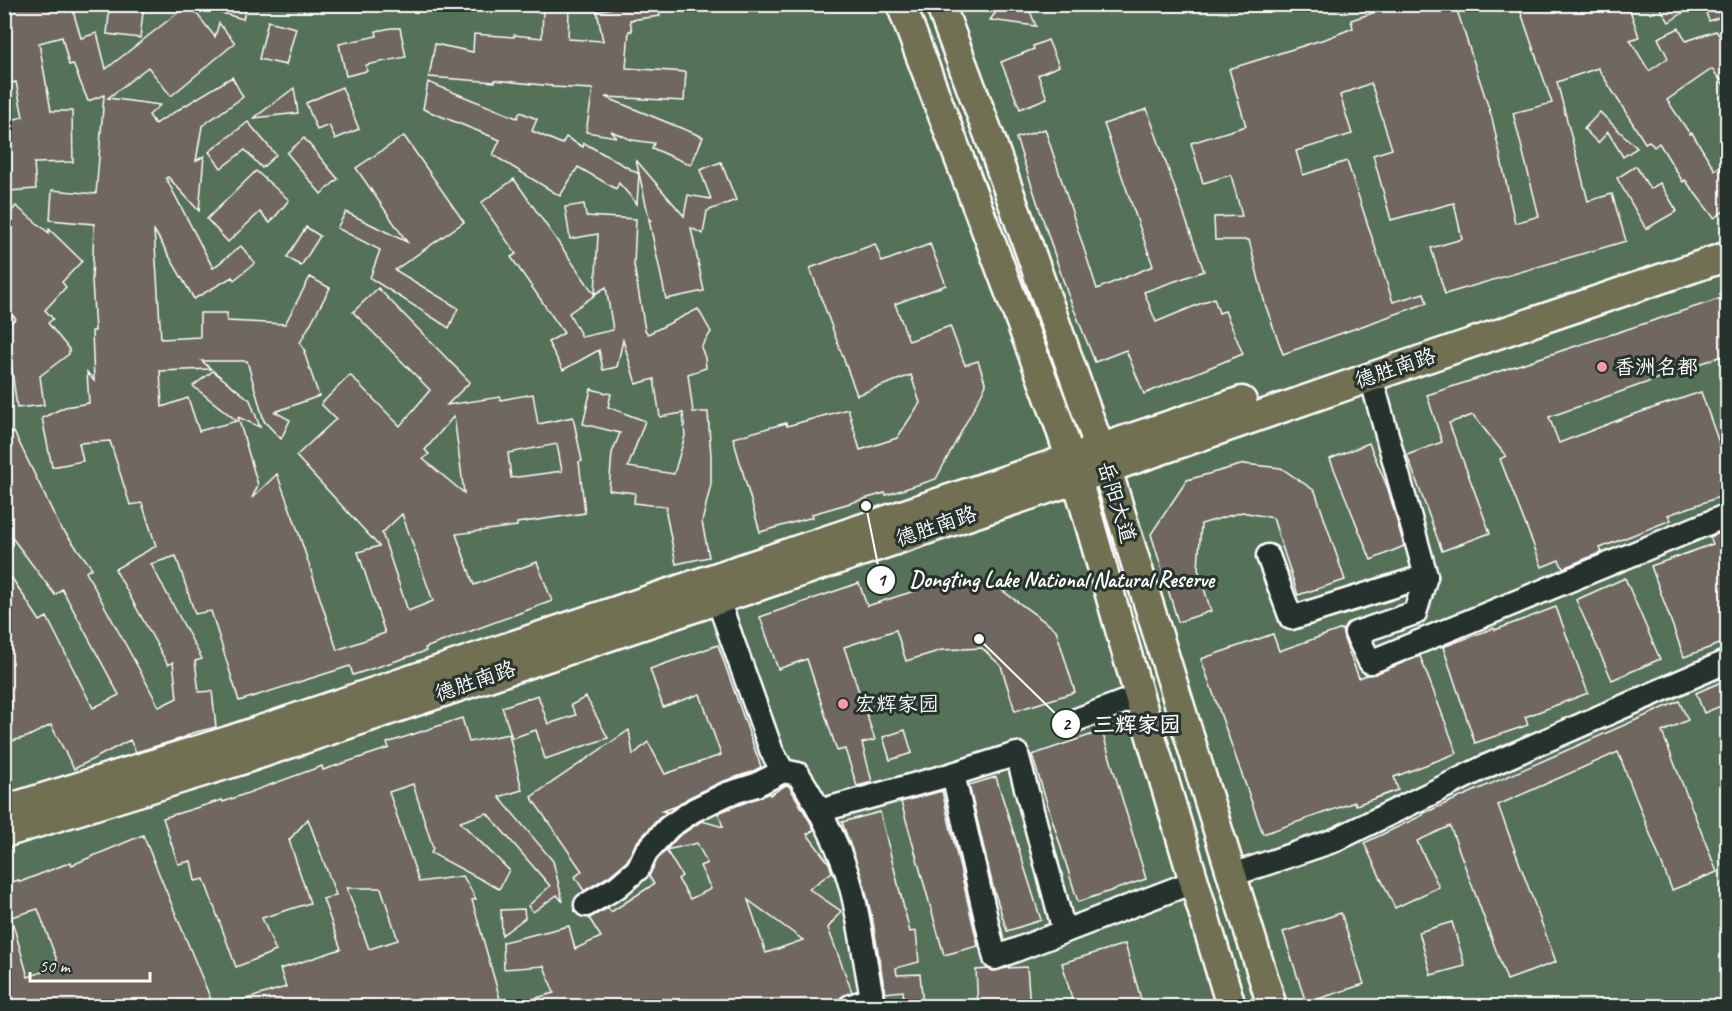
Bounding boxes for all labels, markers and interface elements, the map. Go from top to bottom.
street label: 德胜南路 [1351,342,1439,394]
place label: 香洲名都 [1614,354,1698,380]
marker: 香洲名都 [1595,360,1609,374]
street label: 岳阳大道 [1092,458,1142,546]
street label: 德胜南路 [892,500,980,552]
callout: Dongting Lake National Natural Reserve [866,560,1228,600]
text: Dongting Lake National Natural Reserve [910,566,1216,594]
text: 1 [877,569,887,591]
street label: 德胜南路 [431,655,519,707]
place label: 宏辉家园 [855,691,939,717]
marker: 宏辉家园 [836,697,850,711]
callout: 三辉家园 [1051,704,1193,744]
text: 三辉家园 [1093,711,1181,739]
text: 2 [1062,713,1072,735]
scale bar [30,945,150,983]
text: 50 m [39,955,72,977]

